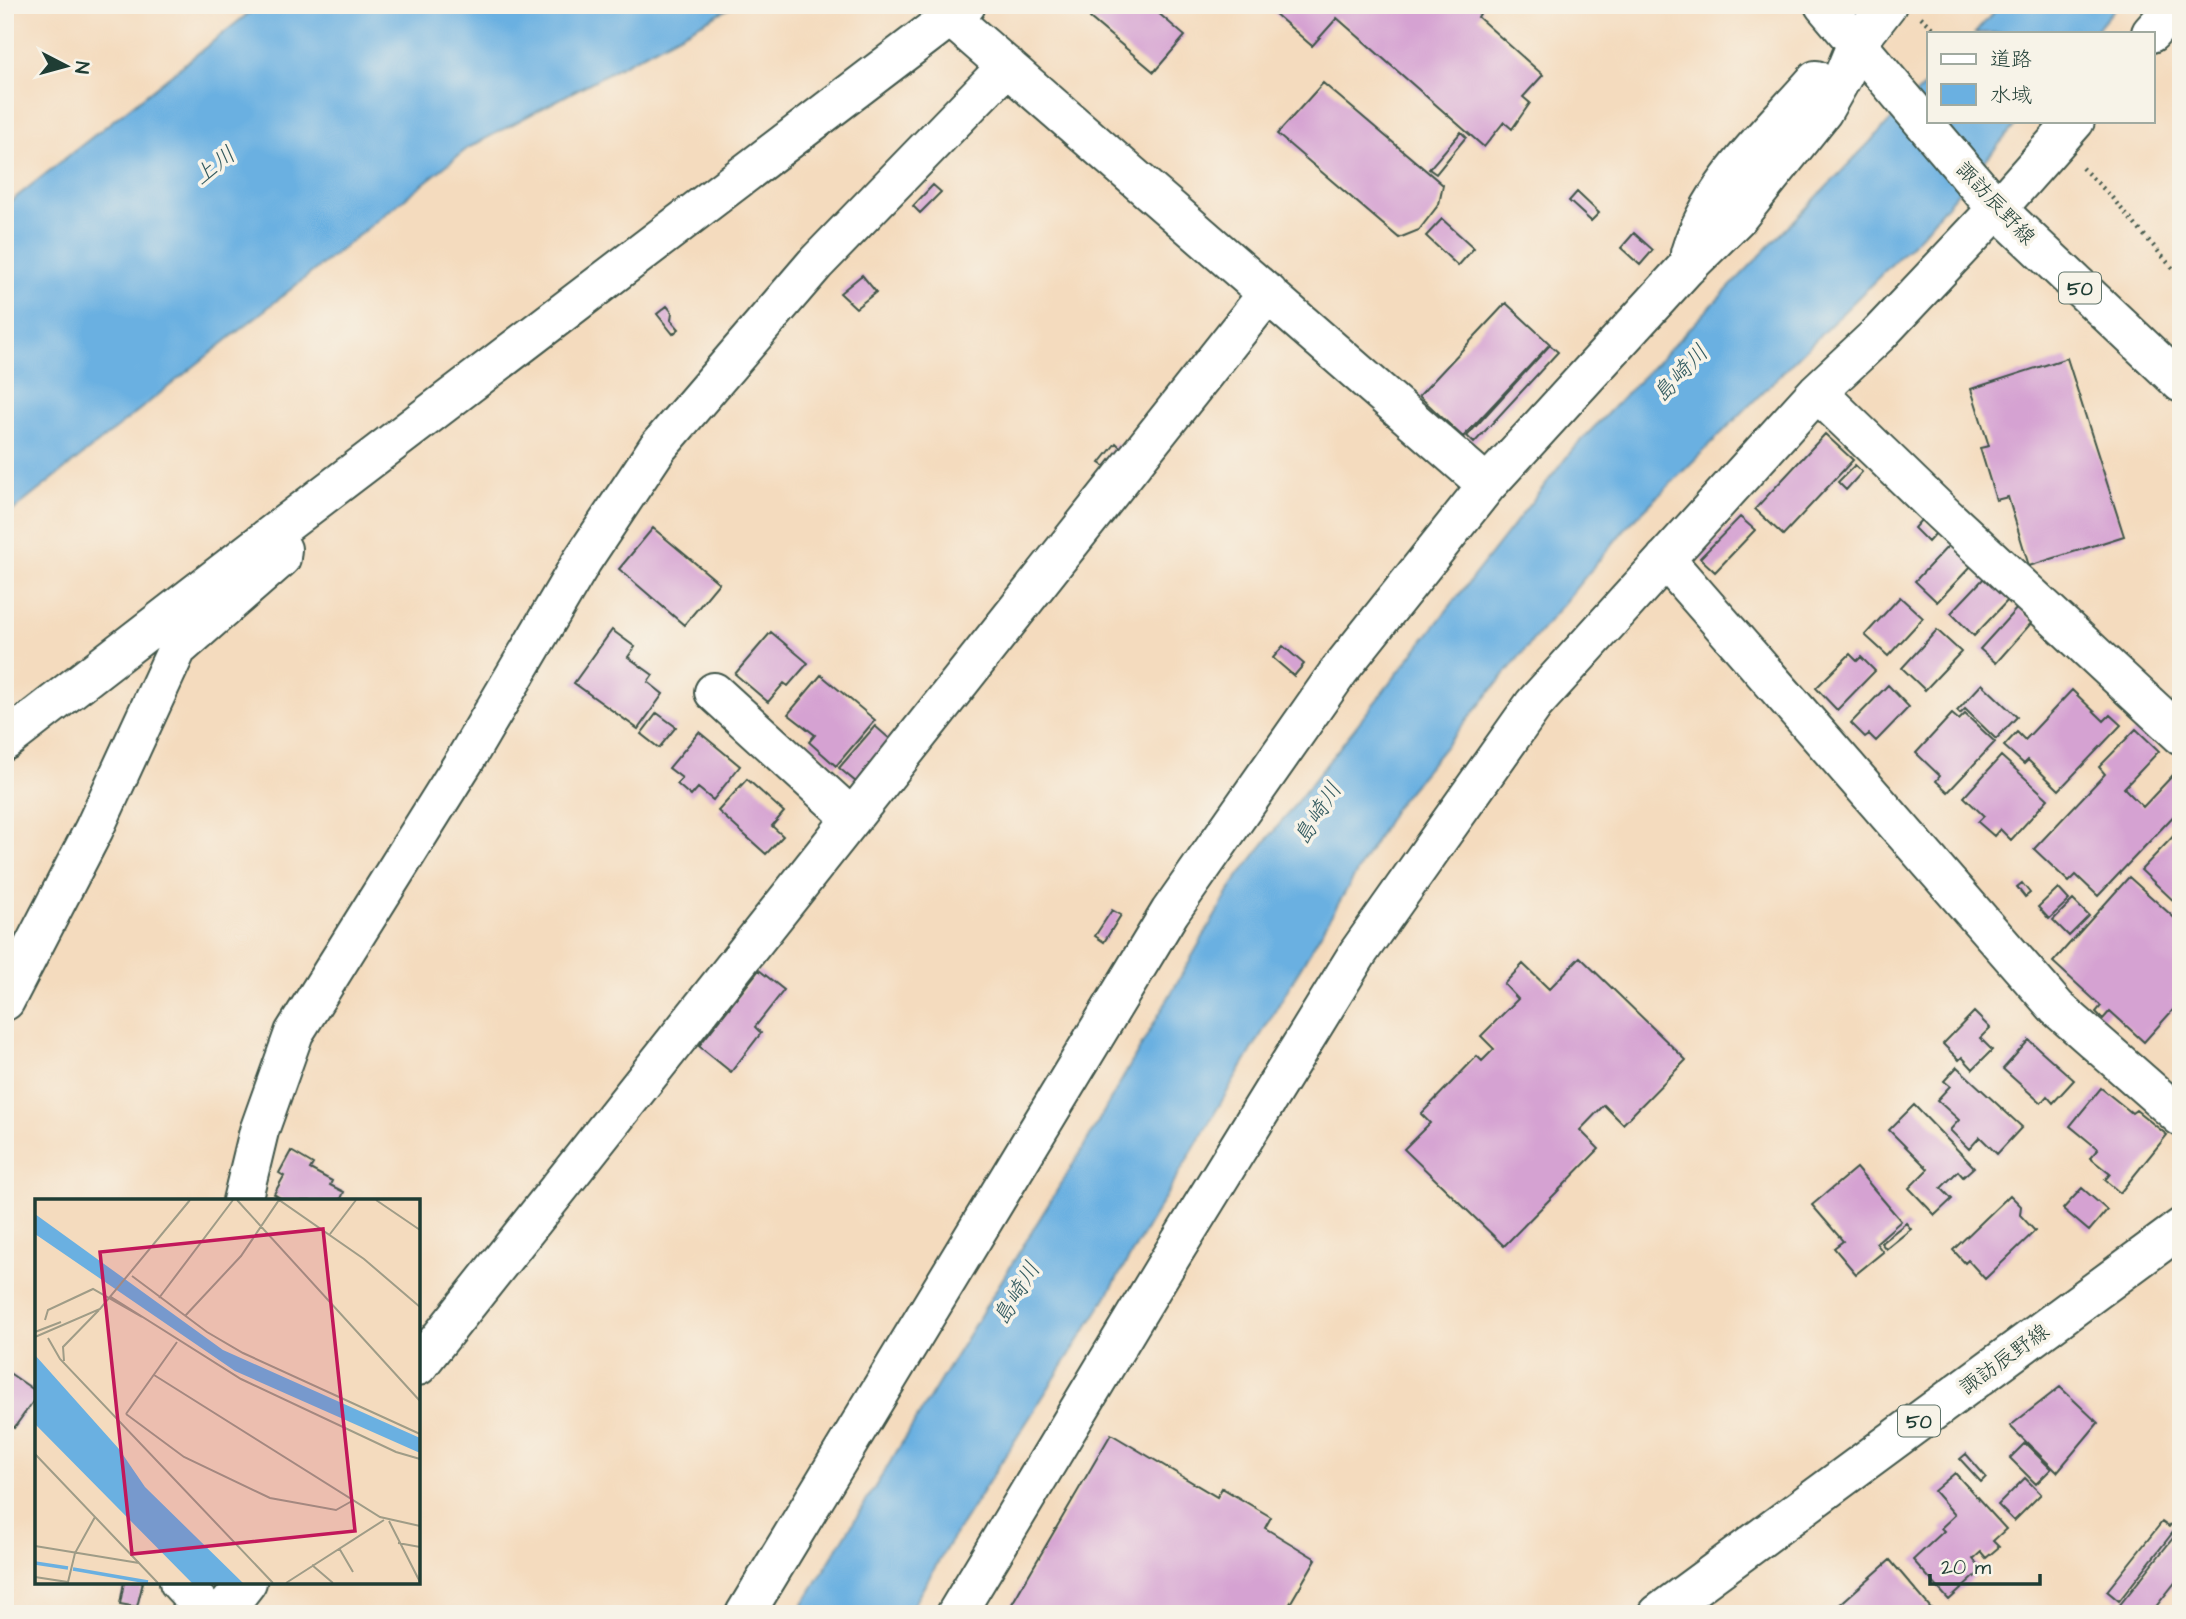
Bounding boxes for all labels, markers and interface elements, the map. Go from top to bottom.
north arrow [32,32,102,102]
legend [1927,32,2154,122]
text: 道路 [1990,45,2032,74]
text: N [67,60,95,75]
text: 水域 [1990,81,2032,110]
water label: 上川 [187,139,243,193]
street label: 諏訪辰野線 [1949,155,2042,252]
road number: 50 [2059,272,2101,304]
water label: 島崎川 [1646,338,1716,410]
water label: 島崎川 [1286,776,1350,851]
inset map [35,1199,420,1584]
water label: 島崎川 [985,1256,1048,1331]
street label: 諏訪辰野線 [1953,1317,2055,1402]
road number: 50 [1898,1406,1940,1436]
scale bar [1930,1542,2041,1586]
text: 20 m [1941,1553,1992,1582]

